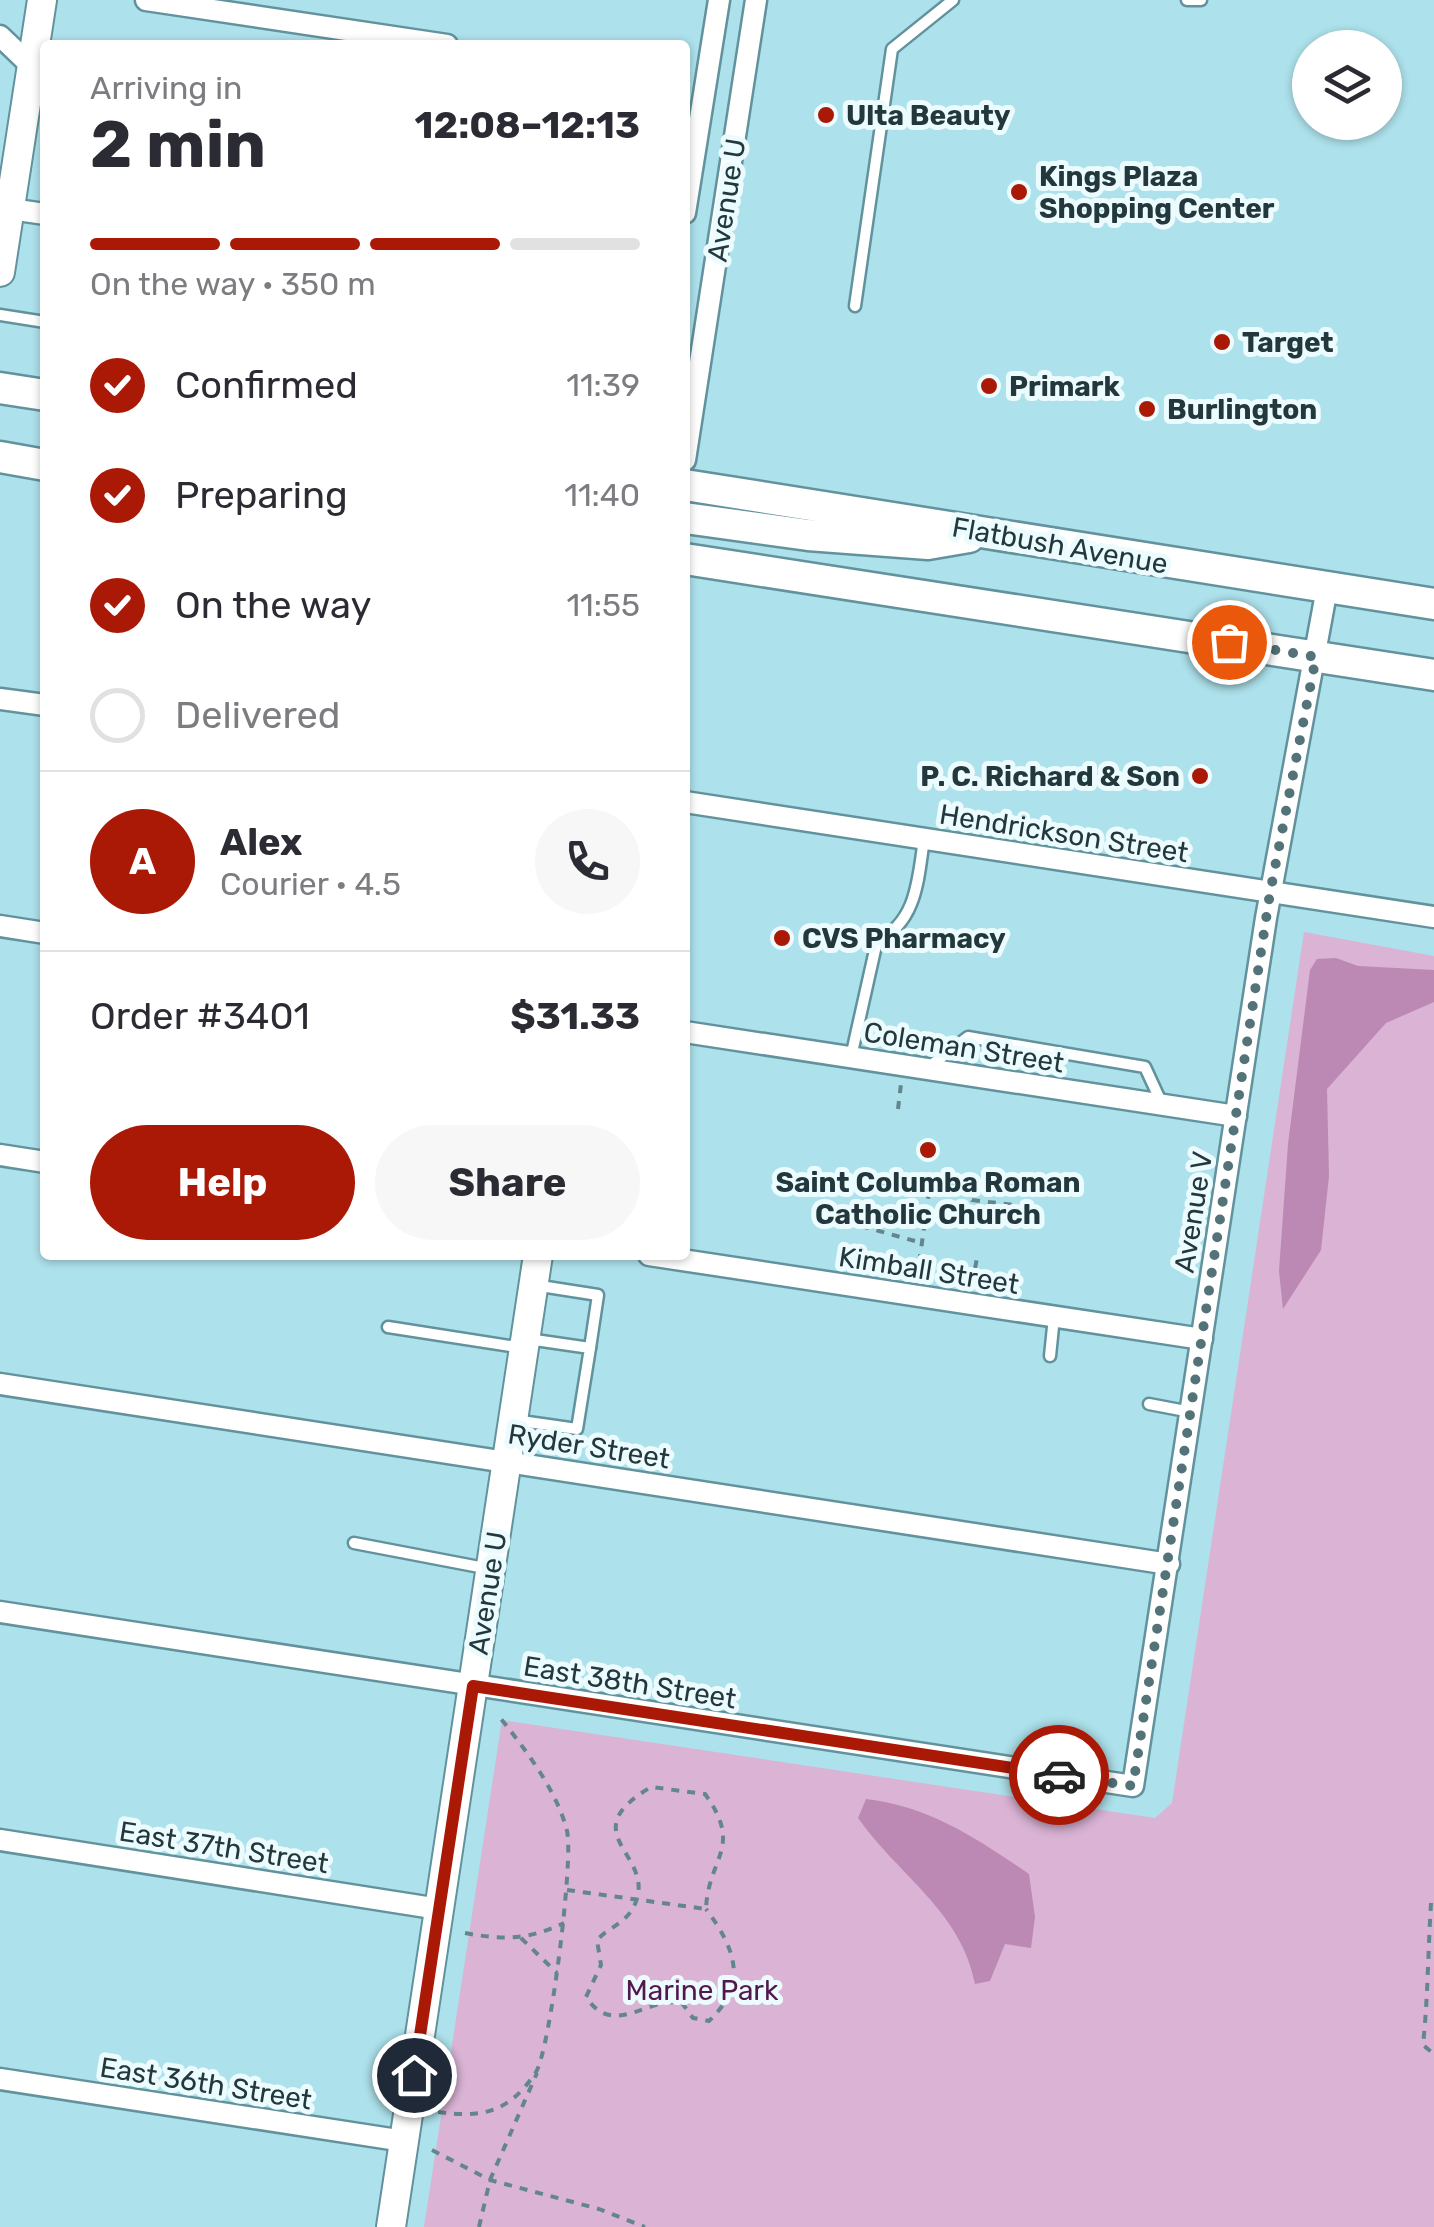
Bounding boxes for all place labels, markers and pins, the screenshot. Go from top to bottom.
place label: Ulta Beauty [846,99,1011,132]
marker: Ulta Beauty [815,104,837,126]
place label: Kings Plaza Shopping Center [1039,160,1275,225]
marker: Kings Plaza Shopping Center [1008,181,1030,203]
place label: Target [1242,326,1334,359]
marker: Target [1211,331,1233,353]
place label: Primark [1009,370,1121,403]
marker: Primark [978,375,1000,397]
place label: Burlington [1167,393,1317,426]
marker: Burlington [1136,398,1158,420]
pin [1187,600,1272,685]
place label: P. C. Richard & Son [920,760,1180,793]
marker: P. C. Richard & Son [1189,765,1211,787]
place label: CVS Pharmacy [802,922,1006,955]
marker: CVS Pharmacy [771,927,793,949]
marker: Saint Columba Roman Catholic Church [917,1139,939,1161]
place label: Saint Columba Roman Catholic Church [776,1166,1080,1231]
pin [372,2033,457,2118]

